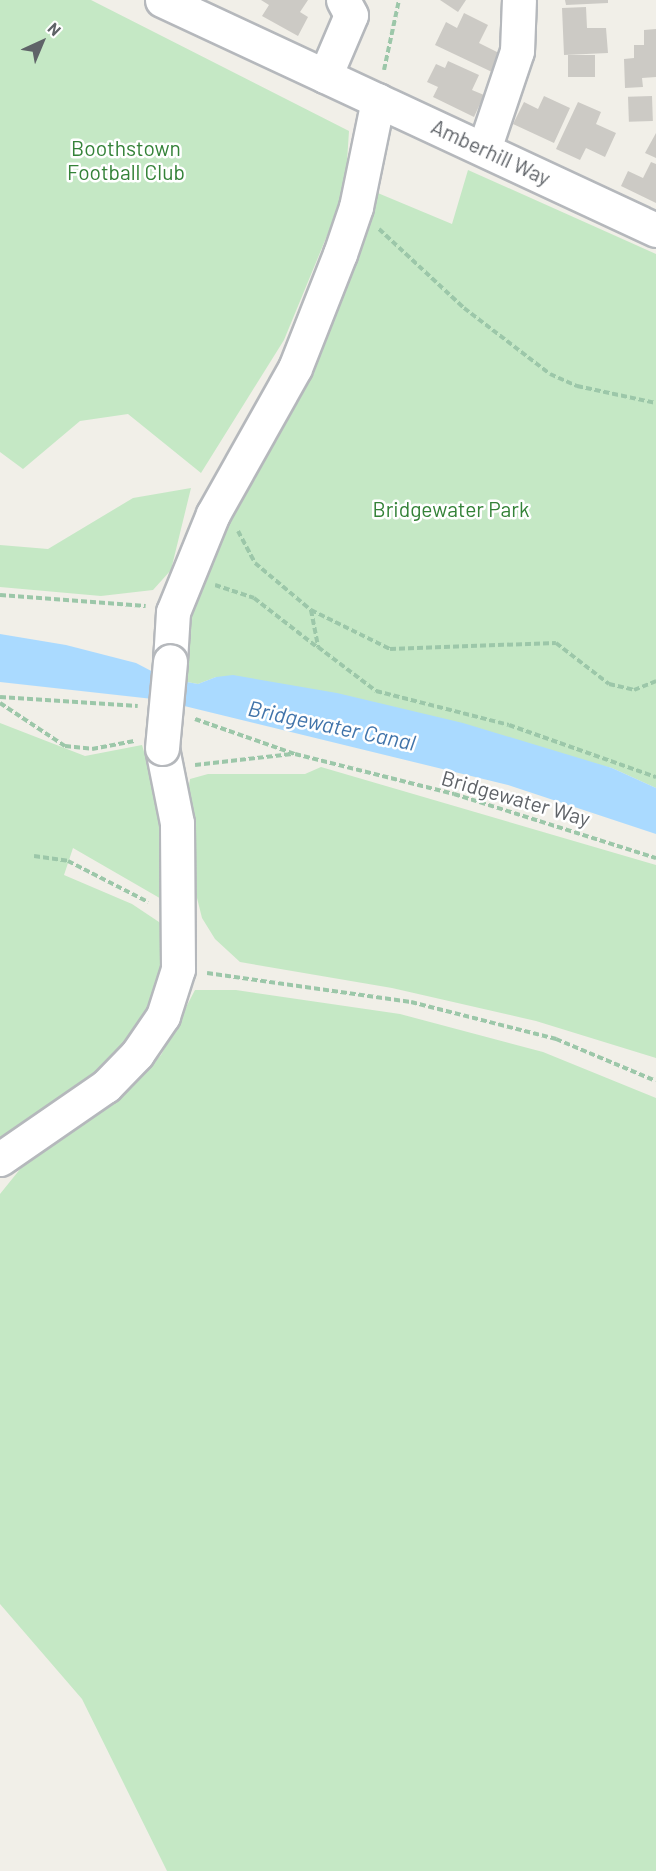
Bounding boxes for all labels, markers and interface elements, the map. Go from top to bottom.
north arrow [12,12,72,72]
text: N [44,18,65,39]
street label: Amberhill Way [427,113,555,191]
park label: Boothstown Football Club [67,135,185,185]
park label: Bridgewater Park [373,496,529,522]
water label: Bridgewater Canal [246,694,418,756]
street label: Bridgewater Way [439,765,593,831]

